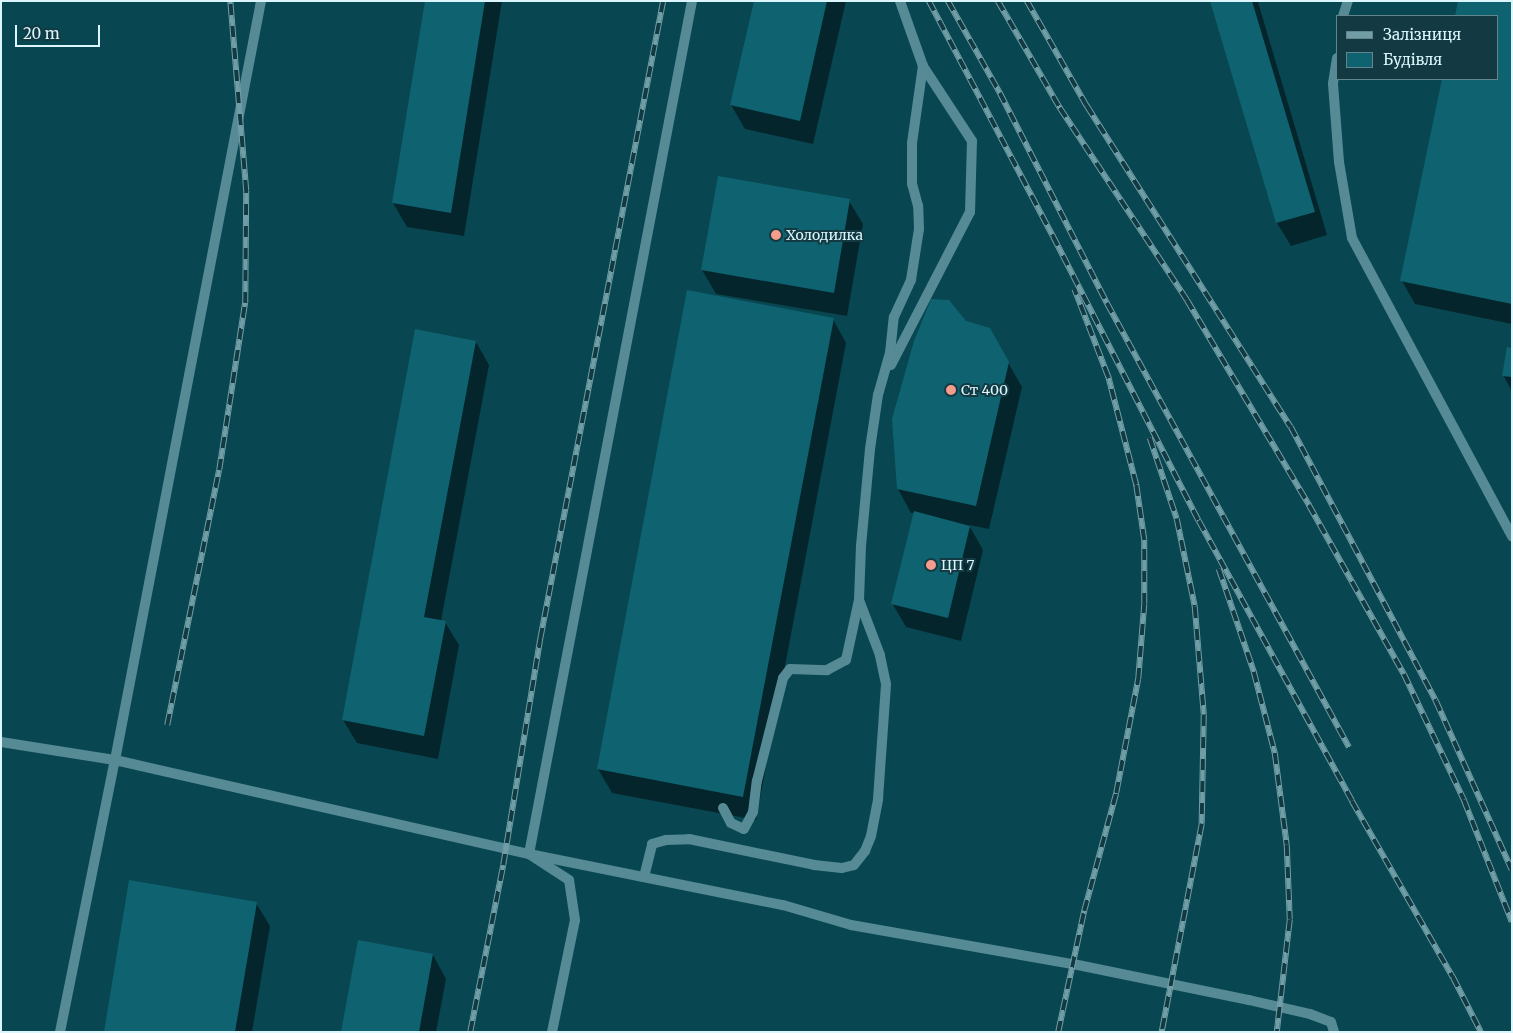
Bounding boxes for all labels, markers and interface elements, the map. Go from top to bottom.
scale bar [18,15,102,47]
legend [1336,15,1498,80]
text: 20 m [23,24,60,43]
text: Залізниця [1383,25,1461,44]
text: Будівля [1383,50,1442,69]
place label: Холодилка [786,227,863,243]
marker: Холодилка [770,229,782,241]
place label: Ст 400 [961,382,1008,398]
marker: Ст 400 [945,384,957,396]
place label: ЦП 7 [941,557,974,573]
marker: ЦП 7 [925,559,937,571]

